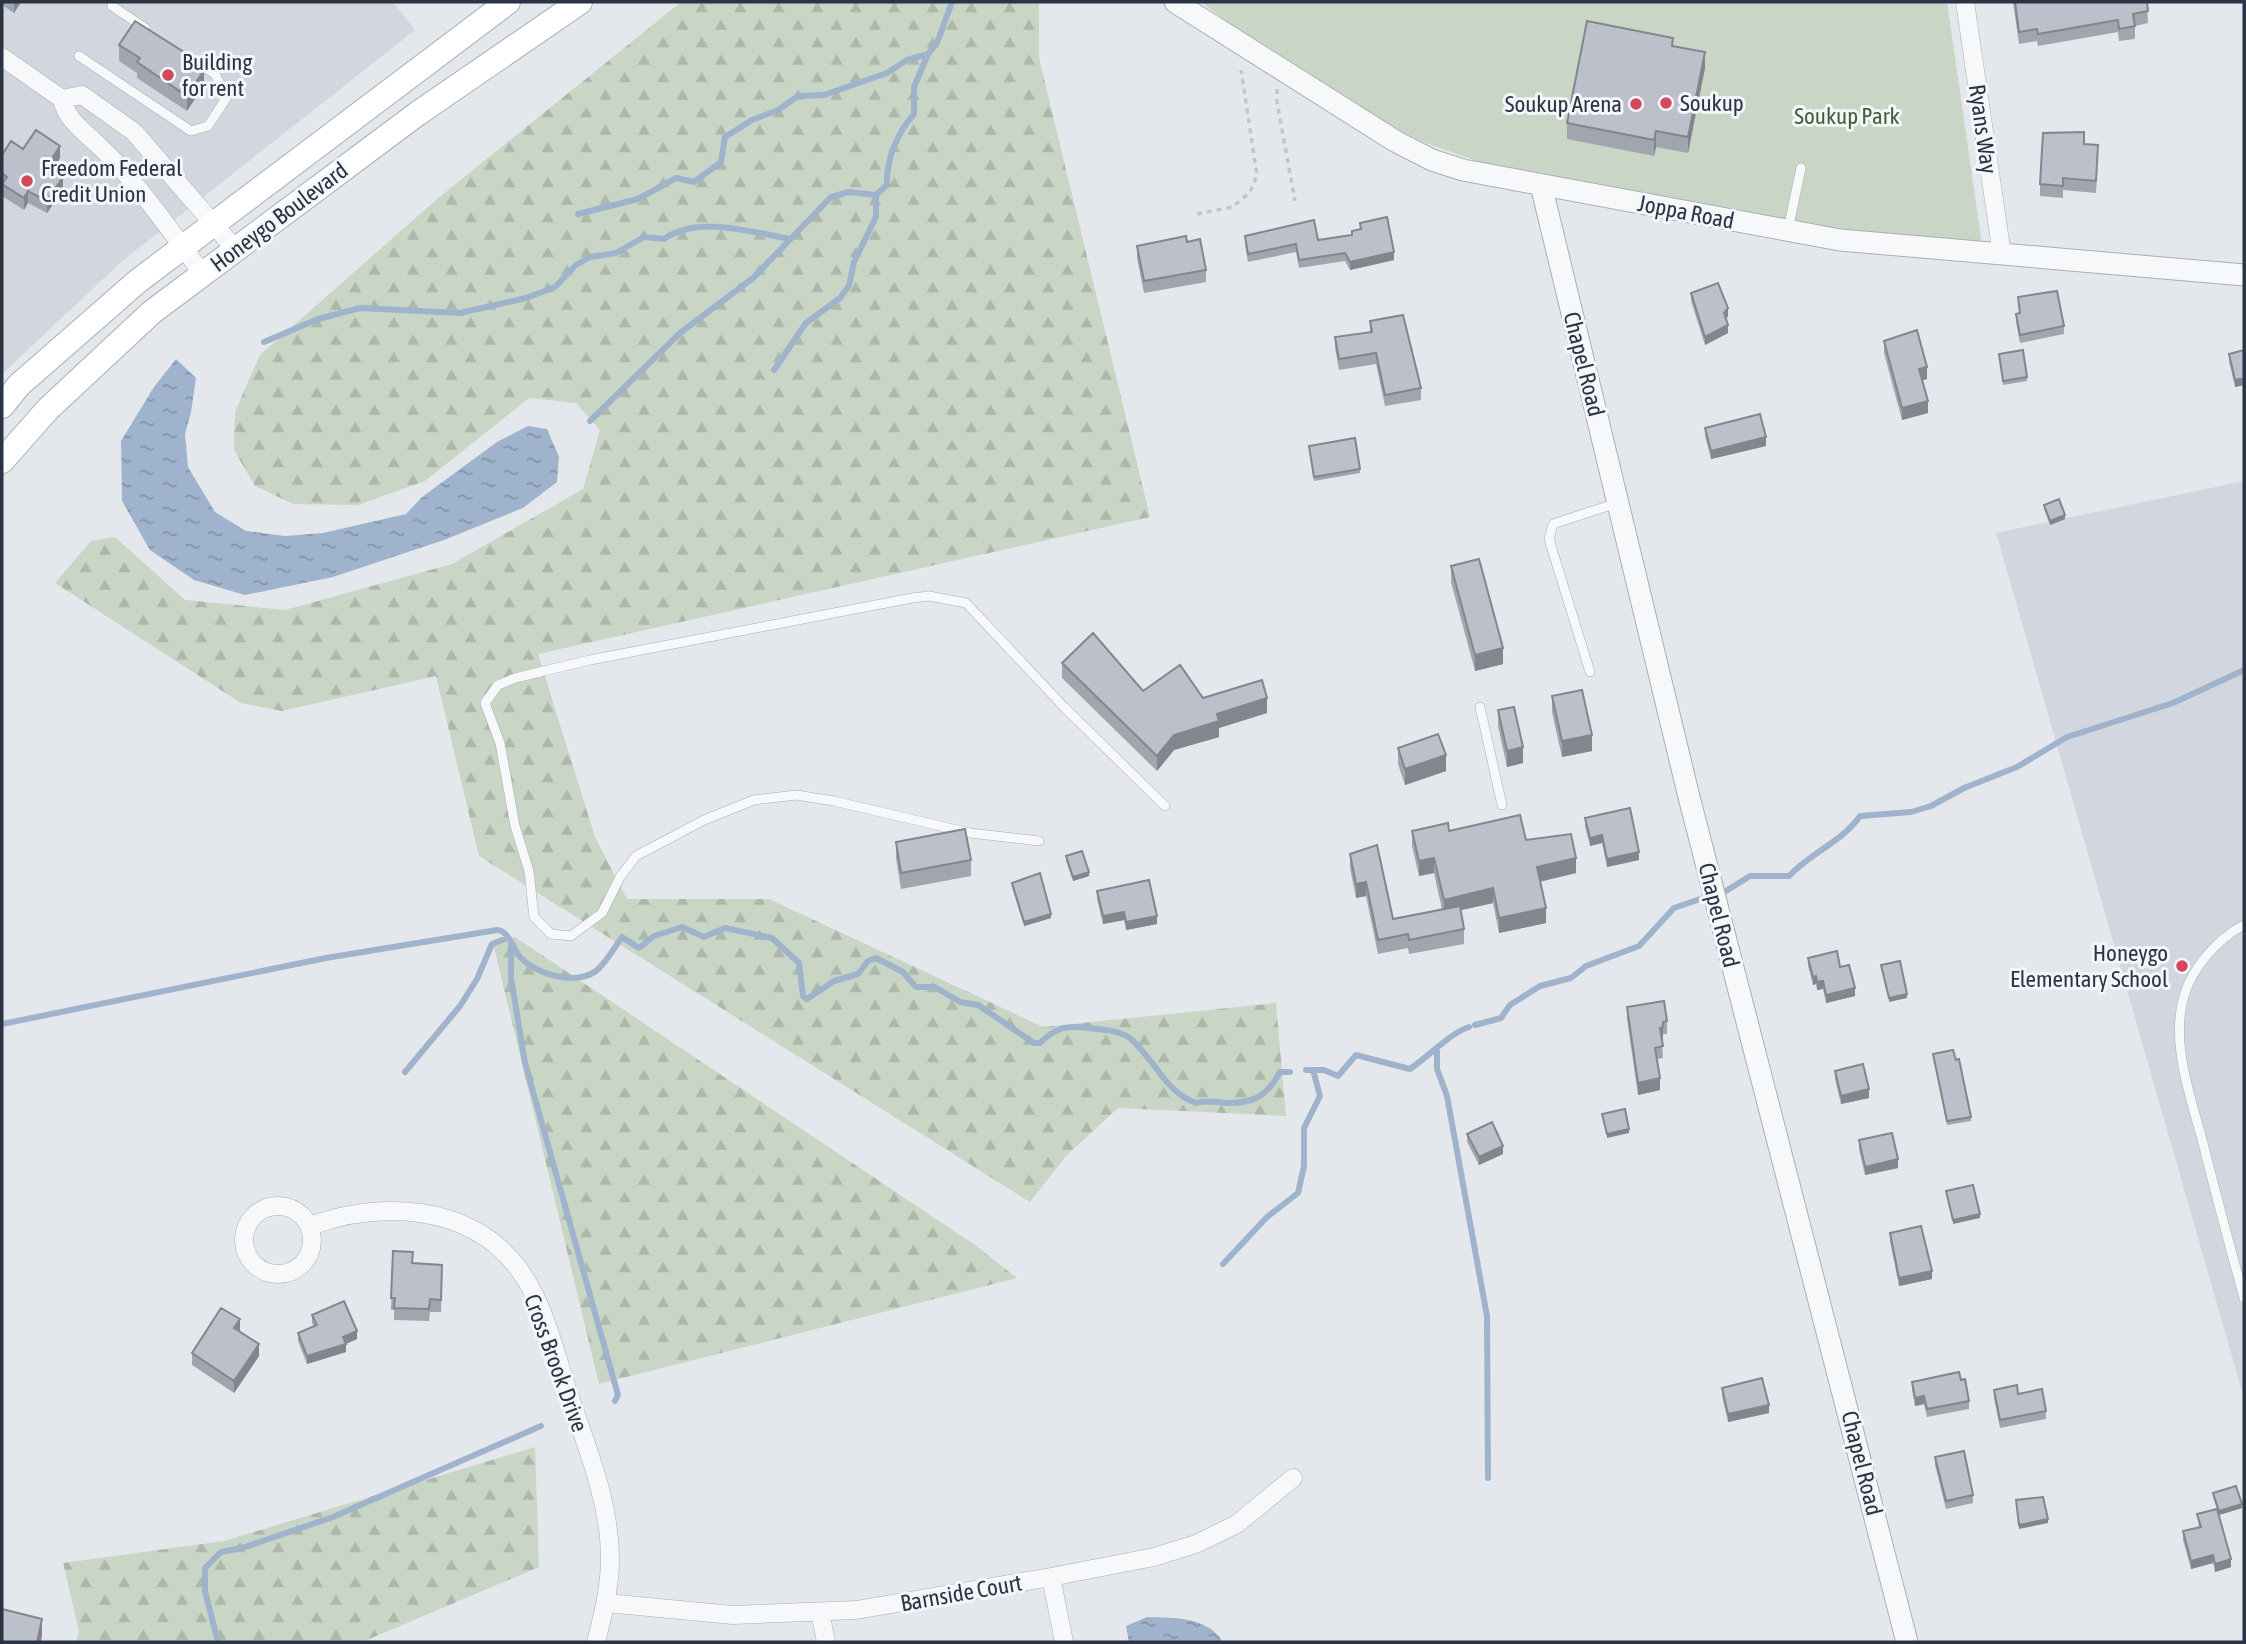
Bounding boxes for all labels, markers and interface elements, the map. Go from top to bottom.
place label: Building for rent [182,49,253,101]
marker: Building for rent [160,67,176,83]
street label: Ryans Way [1964,83,2002,175]
place label: Soukup [1680,90,1744,116]
place label: Soukup Arena [1505,91,1622,117]
marker: Soukup [1658,95,1674,111]
marker: Soukup Arena [1628,96,1644,112]
park label: Soukup Park [1794,103,1900,129]
place label: Freedom Federal Credit Union [41,155,182,207]
street label: Honeygo Boulevard [205,157,353,277]
marker: Freedom Federal Credit Union [19,173,35,189]
street label: Joppa Road [1636,190,1736,234]
street label: Chapel Road [1558,309,1610,419]
street label: Chapel Road [1693,860,1745,970]
place label: Honeygo Elementary School [2010,940,2168,992]
marker: Honeygo Elementary School [2174,958,2190,974]
street label: Cross Brook Drive [519,1291,593,1435]
street label: Chapel Road [1836,1408,1888,1518]
street label: Barnside Court [898,1570,1024,1616]

